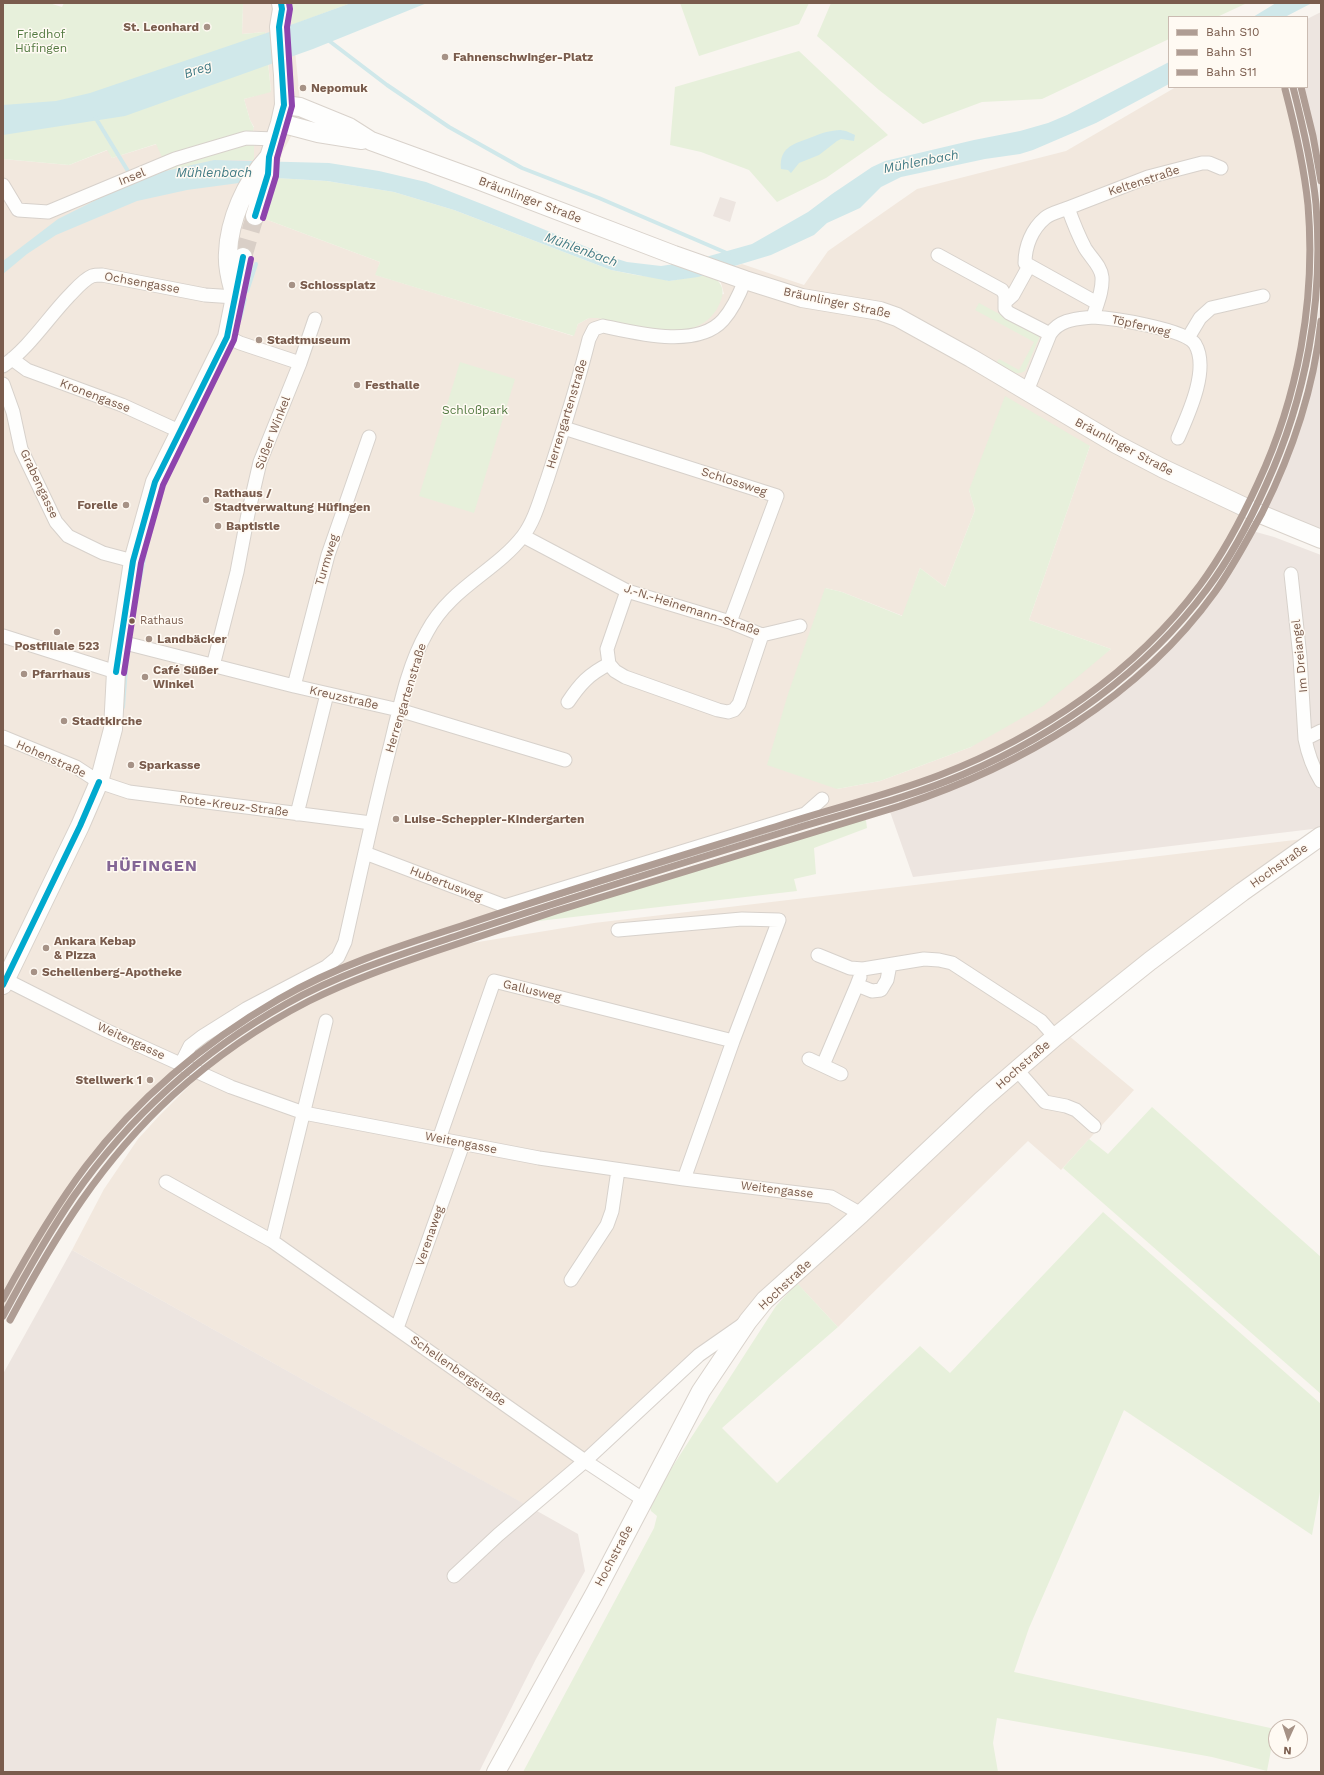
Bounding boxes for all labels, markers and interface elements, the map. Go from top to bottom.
legend [1168,16,1308,88]
place label: St. Leonhard [123,20,199,34]
marker: St. Leonhard [202,22,212,32]
text: Bahn S10 [1206,25,1259,39]
park label: Friedhof Hüfingen [15,27,67,55]
text: Bahn S1 [1206,45,1252,59]
place label: Fahnenschwinger-Platz [453,50,593,64]
marker: Fahnenschwinger-Platz [440,52,450,62]
water label: Breg [182,58,214,82]
text: Bahn S11 [1206,65,1257,79]
place label: Nepomuk [311,81,368,95]
marker: Nepomuk [298,83,308,93]
water label: Mühlenbach [882,147,960,177]
street label: Keltenstraße [1106,163,1182,199]
street label: Insel [116,165,148,189]
water label: Mühlenbach [176,165,252,181]
street label: Bräunlinger Straße [476,174,584,226]
water label: Mühlenbach [543,230,619,270]
street label: Ochsengasse [103,269,181,297]
place label: Schlossplatz [300,278,376,292]
marker: Schlossplatz [287,280,297,290]
street label: Bräunlinger Straße [782,285,892,321]
street label: Töpferweg [1110,312,1172,340]
place label: Stadtmuseum [267,333,351,347]
marker: Stadtmuseum [254,335,264,345]
street label: Herrengartenstraße [543,357,591,471]
street label: Kronengasse [58,376,132,416]
place label: Festhalle [365,378,420,392]
marker: Festhalle [352,380,362,390]
street label: Süßer Winkel [252,394,294,472]
park label: Schloßpark [442,403,508,417]
street label: Bräunlinger Straße [1072,415,1176,479]
street label: Grabengasse [17,447,61,521]
street label: Schlossweg [699,465,769,499]
place label: Rathaus / Stadtverwaltung Hüfingen [214,486,370,514]
marker: Rathaus / Stadtverwaltung Hüfingen [201,495,211,505]
place label: Forelle [77,498,118,512]
marker: Forelle [121,500,131,510]
place label: Baptistle [226,519,280,533]
marker: Baptistle [213,521,223,531]
street label: Turmweg [312,532,342,588]
street label: J.-N.-Heinemann-Straße [622,581,762,639]
place label: Rathaus [140,614,184,628]
marker: Rathaus [127,616,137,626]
street label: Im Dreiangel [1289,619,1311,693]
marker: Postfiliale 523 [52,627,62,637]
place label: Landbäcker [157,632,227,646]
marker: Landbäcker [144,634,154,644]
place label: Postfiliale 523 [15,639,99,653]
street label: Herrengartenstraße [382,641,430,755]
place label: Café Süßer Winkel [153,663,218,691]
place label: Pfarrhaus [32,667,90,681]
marker: Pfarrhaus [19,669,29,679]
marker: Café Süßer Winkel [140,672,150,682]
street label: Kreuzstraße [308,683,380,713]
place label: Stadtkirche [72,714,142,728]
marker: Stadtkirche [59,716,69,726]
street label: Hohenstraße [14,737,88,781]
place label: Sparkasse [139,758,200,772]
marker: Sparkasse [126,760,136,770]
street label: Rote-Kreuz-Straße [178,792,290,820]
place label: Luise-Scheppler-Kindergarten [404,812,584,826]
marker: Luise-Scheppler-Kindergarten [391,814,401,824]
street label: Hochstraße [1247,841,1311,891]
district label: HÜFINGEN [106,856,198,876]
street label: Hubertusweg [408,864,484,904]
place label: Ankara Kebap & Pizza [54,934,136,962]
marker: Ankara Kebap & Pizza [41,943,51,953]
place label: Schellenberg-Apotheke [42,965,182,979]
marker: Schellenberg-Apotheke [29,967,39,977]
street label: Gallusweg [501,977,563,1005]
street label: Weitengasse [95,1019,167,1063]
street label: Hochstraße [993,1038,1053,1092]
place label: Stellwerk 1 [76,1073,142,1087]
marker: Stellwerk 1 [145,1075,155,1085]
street label: Weitengasse [424,1129,498,1157]
street label: Weitengasse [740,1178,814,1202]
street label: Verenaweg [413,1204,447,1268]
street label: Hochstraße [755,1257,815,1313]
street label: Schellenbergstraße [408,1333,508,1409]
street label: Hochstraße [592,1523,636,1589]
north arrow [1268,1719,1308,1759]
text: N [1283,1744,1292,1757]

